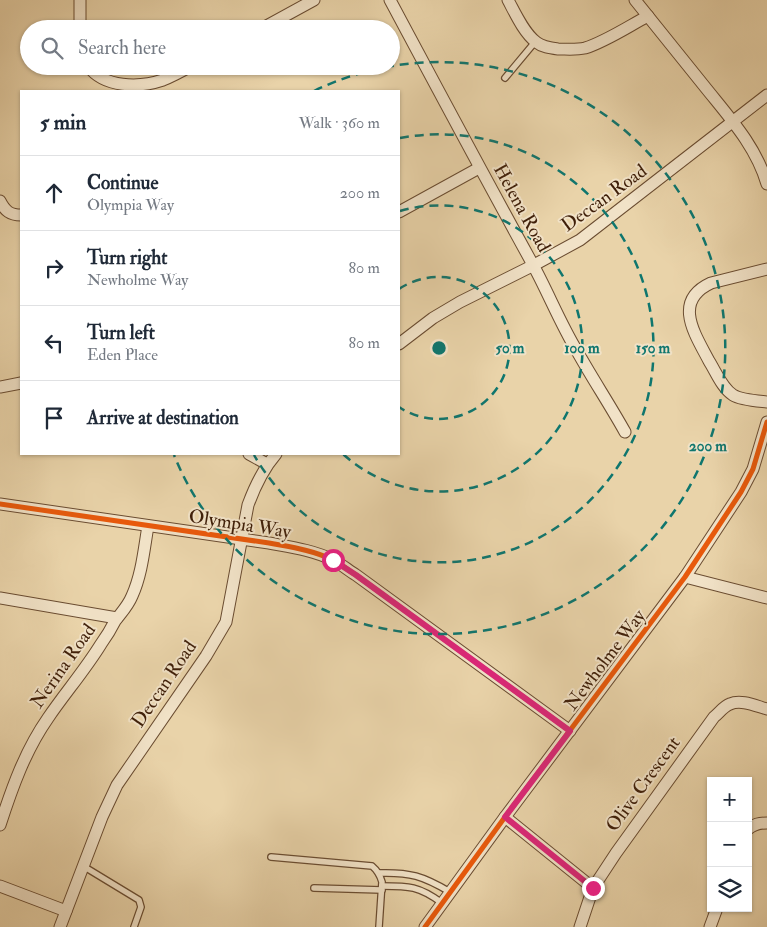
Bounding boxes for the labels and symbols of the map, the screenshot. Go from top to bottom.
street label: Deccan Road [556,159,652,237]
street label: Helena Road [488,160,556,257]
centre of rings [430,339,448,357]
text: 50 m [496,339,525,358]
text: 100 m [564,339,600,358]
text: 150 m [636,339,670,358]
text: 200 m [689,437,727,456]
street label: Olympia Way [187,504,293,545]
route start [322,549,345,572]
street label: Newholme Way [559,604,651,715]
street label: Nerina Road [25,618,101,713]
street label: Deccan Road [126,635,202,732]
street label: Olive Crescent [600,732,686,836]
route end [582,877,605,900]

